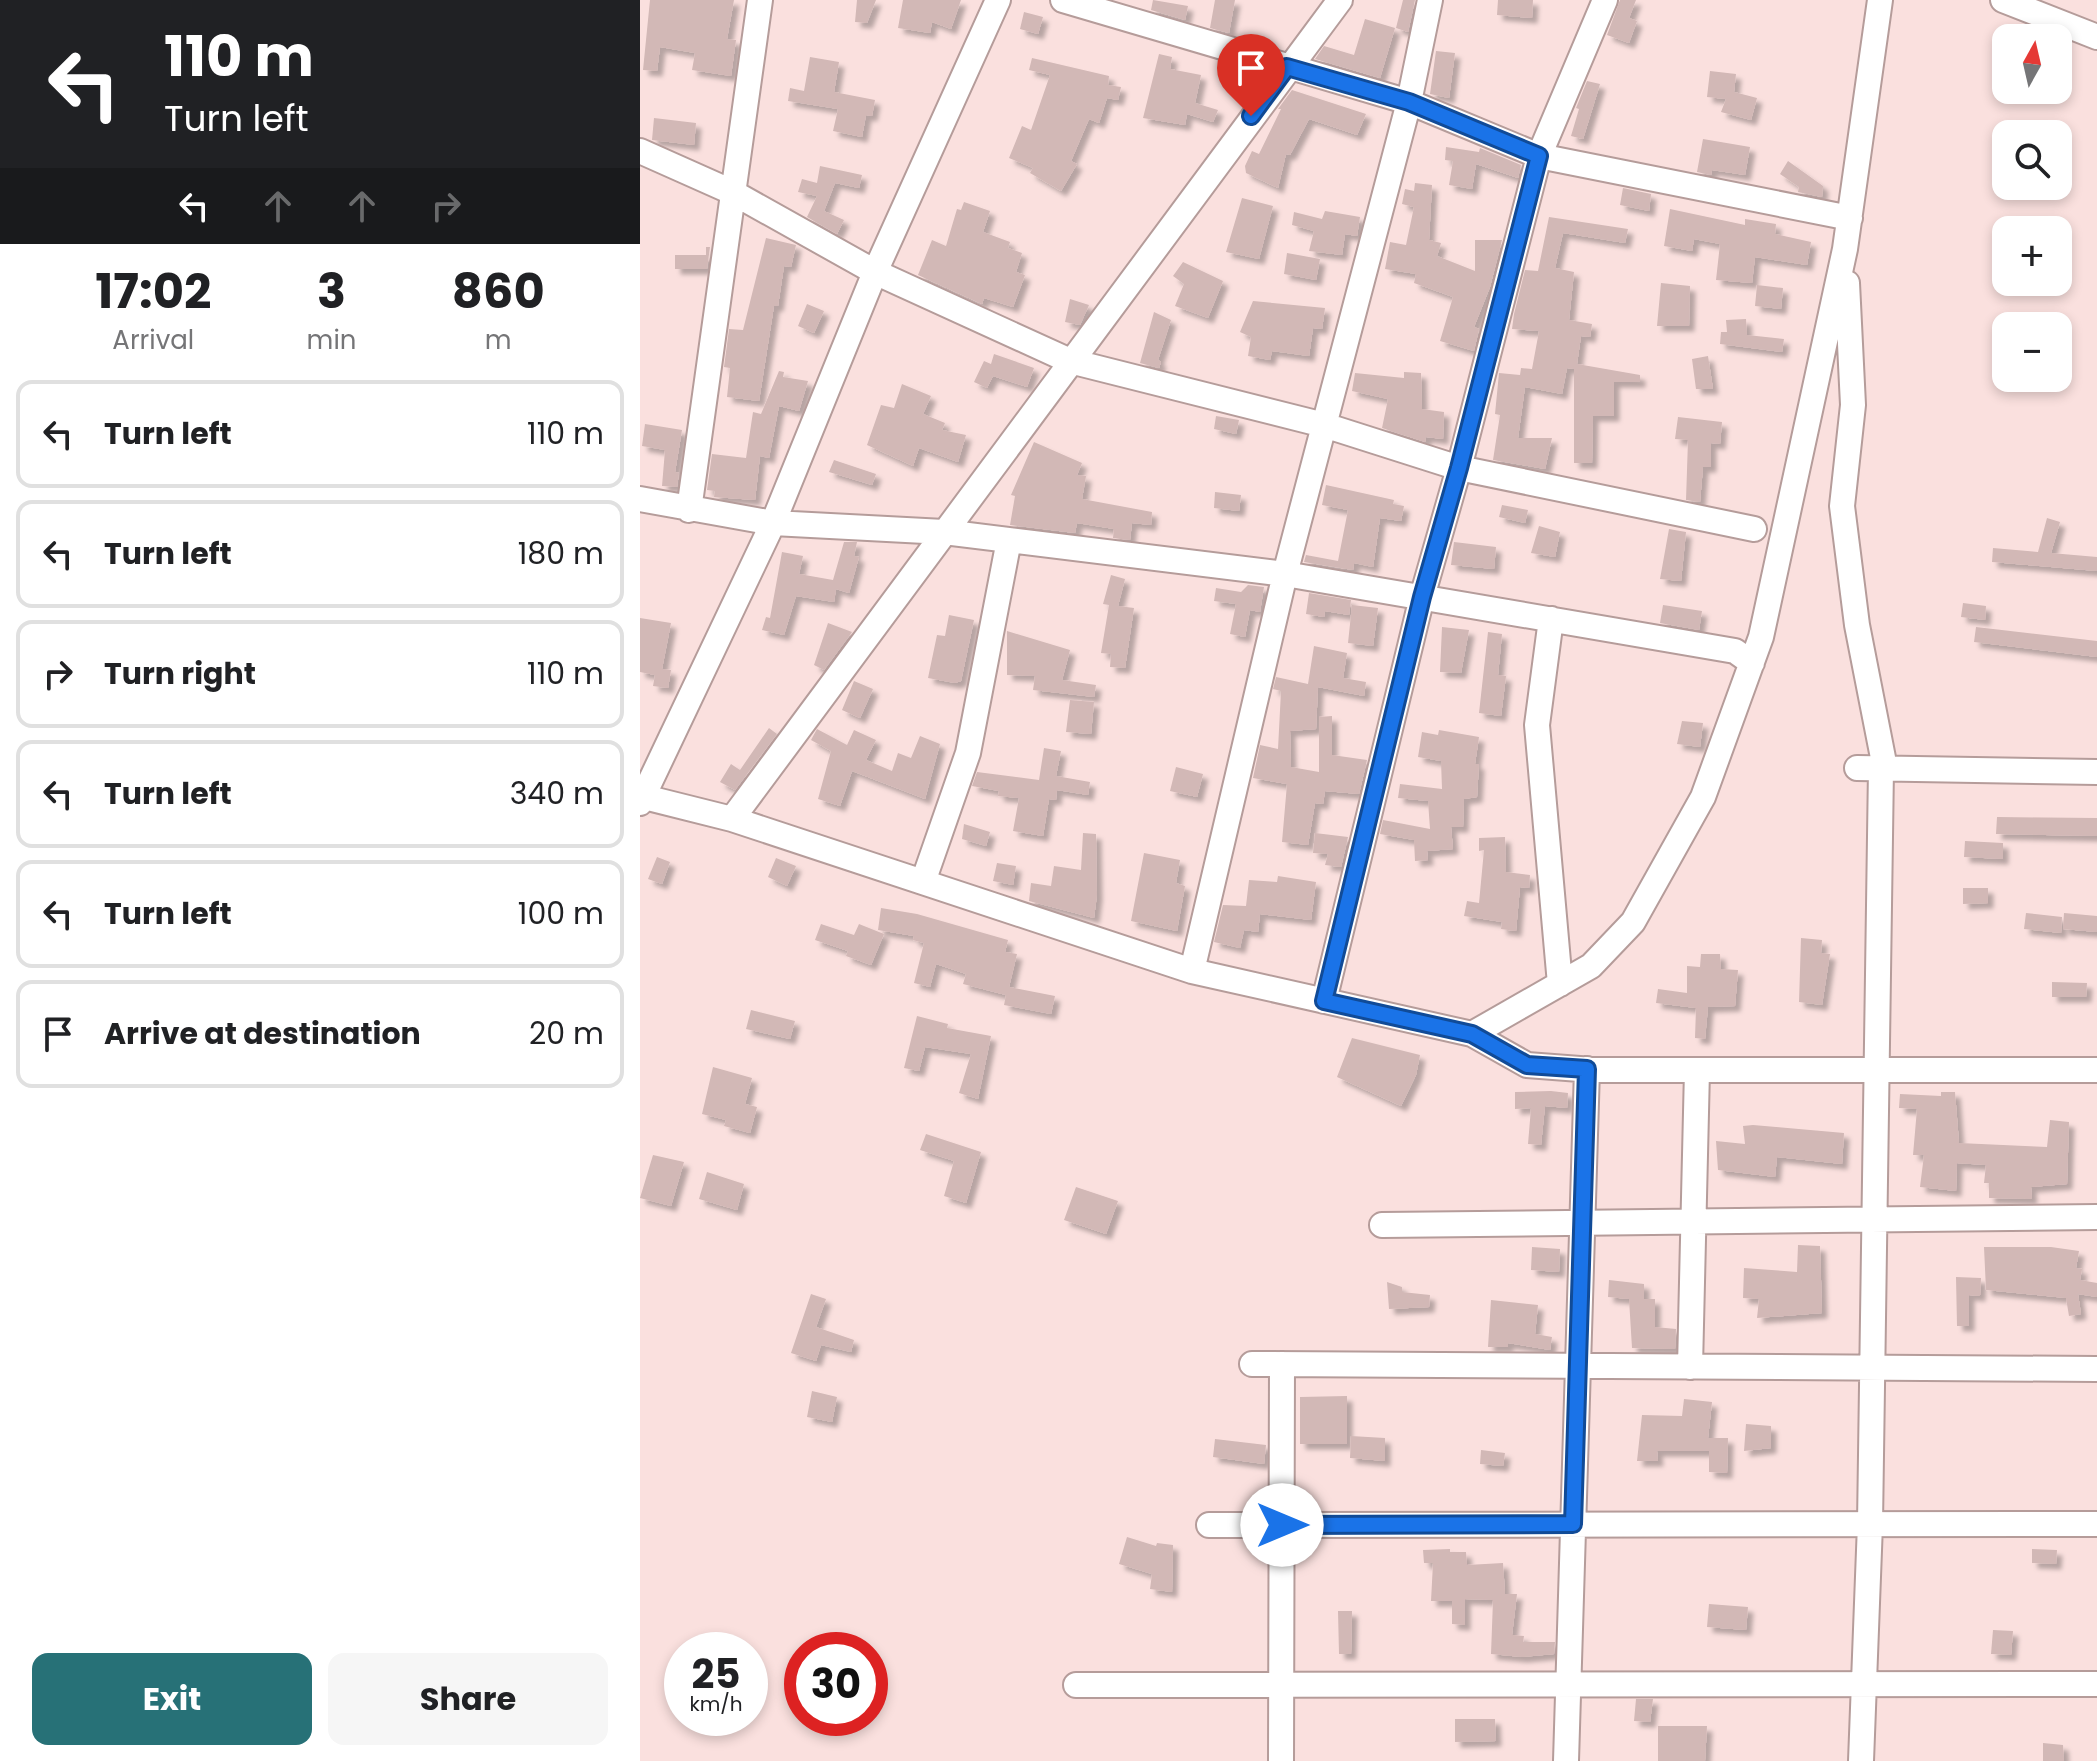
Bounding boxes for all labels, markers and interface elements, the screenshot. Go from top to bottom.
text: 110 m [164,17,314,96]
north arrow [1992,24,2072,104]
map controls [1992,24,2072,392]
icon: left [32,32,136,136]
pin [1217,34,1285,116]
icon: arrive [1229,46,1273,90]
text: Turn left [164,93,309,144]
button: search [1992,120,2072,200]
icon: left [172,184,216,228]
icon: ahead [256,184,300,228]
icon: ahead [340,184,384,228]
icon: right [424,184,468,228]
button: + [1992,216,2072,296]
text: 17:02 [95,258,211,325]
text: 3 [317,258,346,325]
text: 860 [452,258,545,325]
button: − [1992,312,2072,392]
text: Arrival [112,322,194,358]
text: min [307,322,356,358]
text: m [485,322,512,358]
icon: left [36,412,80,456]
text: Turn left [104,412,232,455]
text: 110 m [527,412,604,455]
icon: left [36,532,80,576]
text: Turn left [104,532,232,575]
text: 180 m [518,532,604,575]
icon: right [36,652,80,696]
text: Turn right [104,652,256,695]
text: 110 m [527,652,604,695]
icon: left [36,772,80,816]
text: Turn left [104,772,232,815]
text: 340 m [510,772,604,815]
icon: left [36,892,80,936]
text: Turn left [104,892,232,935]
text: 100 m [518,892,604,935]
icon: arrive [36,1012,80,1056]
text: Arrive at destination [104,1012,421,1055]
text: 20 m [529,1012,604,1055]
position arrow [1240,1483,1324,1567]
speed limit sign: 30 [784,1632,888,1736]
text: 25 [692,1646,740,1702]
button: Exit [32,1653,312,1745]
button: Share [328,1653,608,1745]
text: km/h [689,1690,743,1718]

